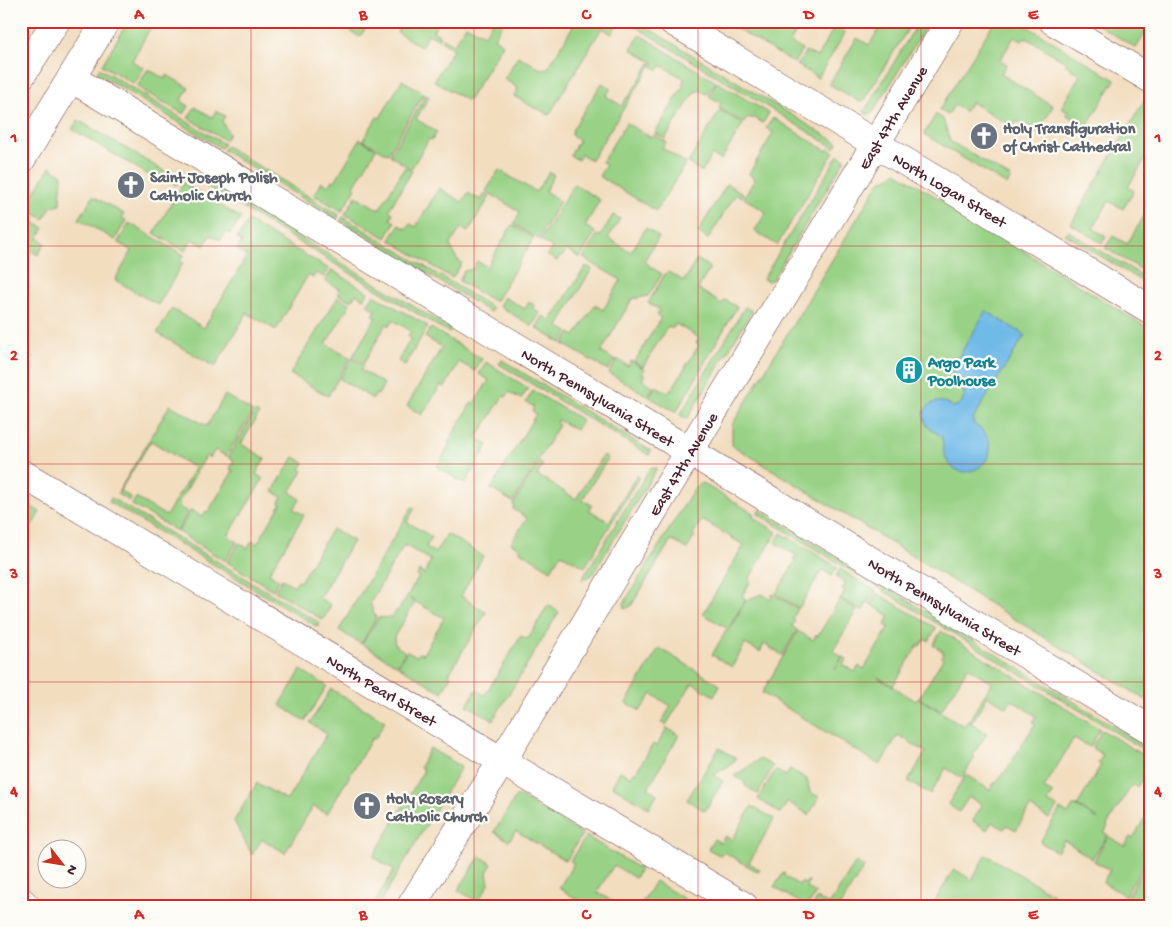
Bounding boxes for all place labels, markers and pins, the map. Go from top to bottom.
place label: Holy Transfiguration of Christ Cathedral [1002,120,1136,158]
church icon: Holy Transfiguration of Christ Cathedral [969,121,999,151]
church icon: Saint Joseph Polish Catholic Church [116,170,146,200]
place label: Saint Joseph Polish Catholic Church [149,170,278,207]
building icon: Argo Park Poolhouse [894,355,924,385]
place label: Argo Park Poolhouse [927,355,997,392]
church icon: Holy Rosary Catholic Church [352,791,382,821]
place label: Holy Rosary Catholic Church [385,791,488,828]

